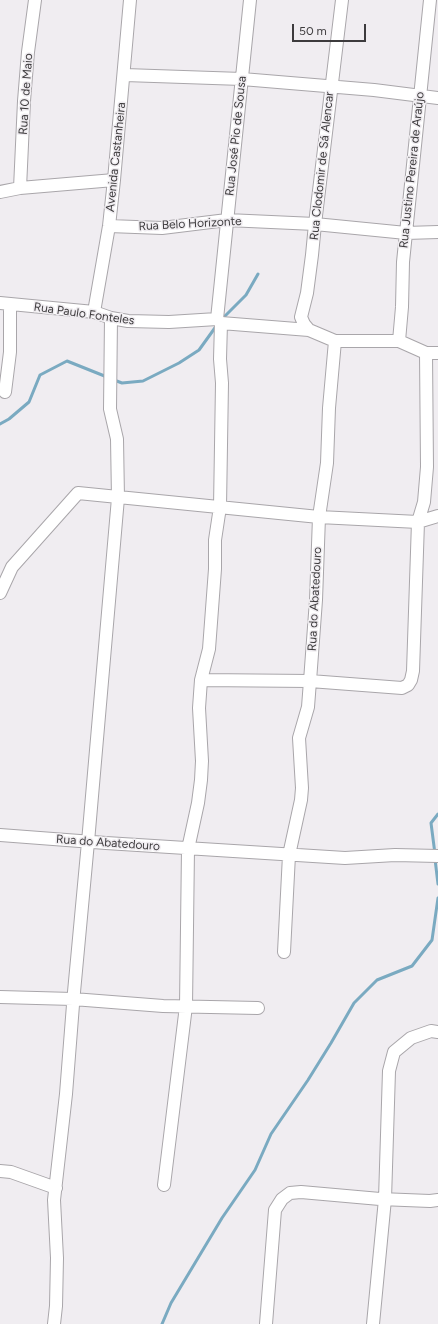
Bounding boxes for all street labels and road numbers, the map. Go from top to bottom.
street label: Rua 10 de Maio [16,53,36,135]
street label: Rua José Pio de Sousa [223,75,249,197]
street label: Rua Clodomir de Sá Alencar [307,91,337,241]
street label: Rua Justino Pereira de Araújo [397,91,427,249]
street label: Avenida Castanheira [103,101,129,213]
street label: Rua Belo Horizonte [138,214,242,234]
street label: Rua Paulo Fonteles [33,300,135,328]
street label: Rua do Abatedouro [305,547,325,651]
street label: Rua do Abatedouro [55,832,161,854]

